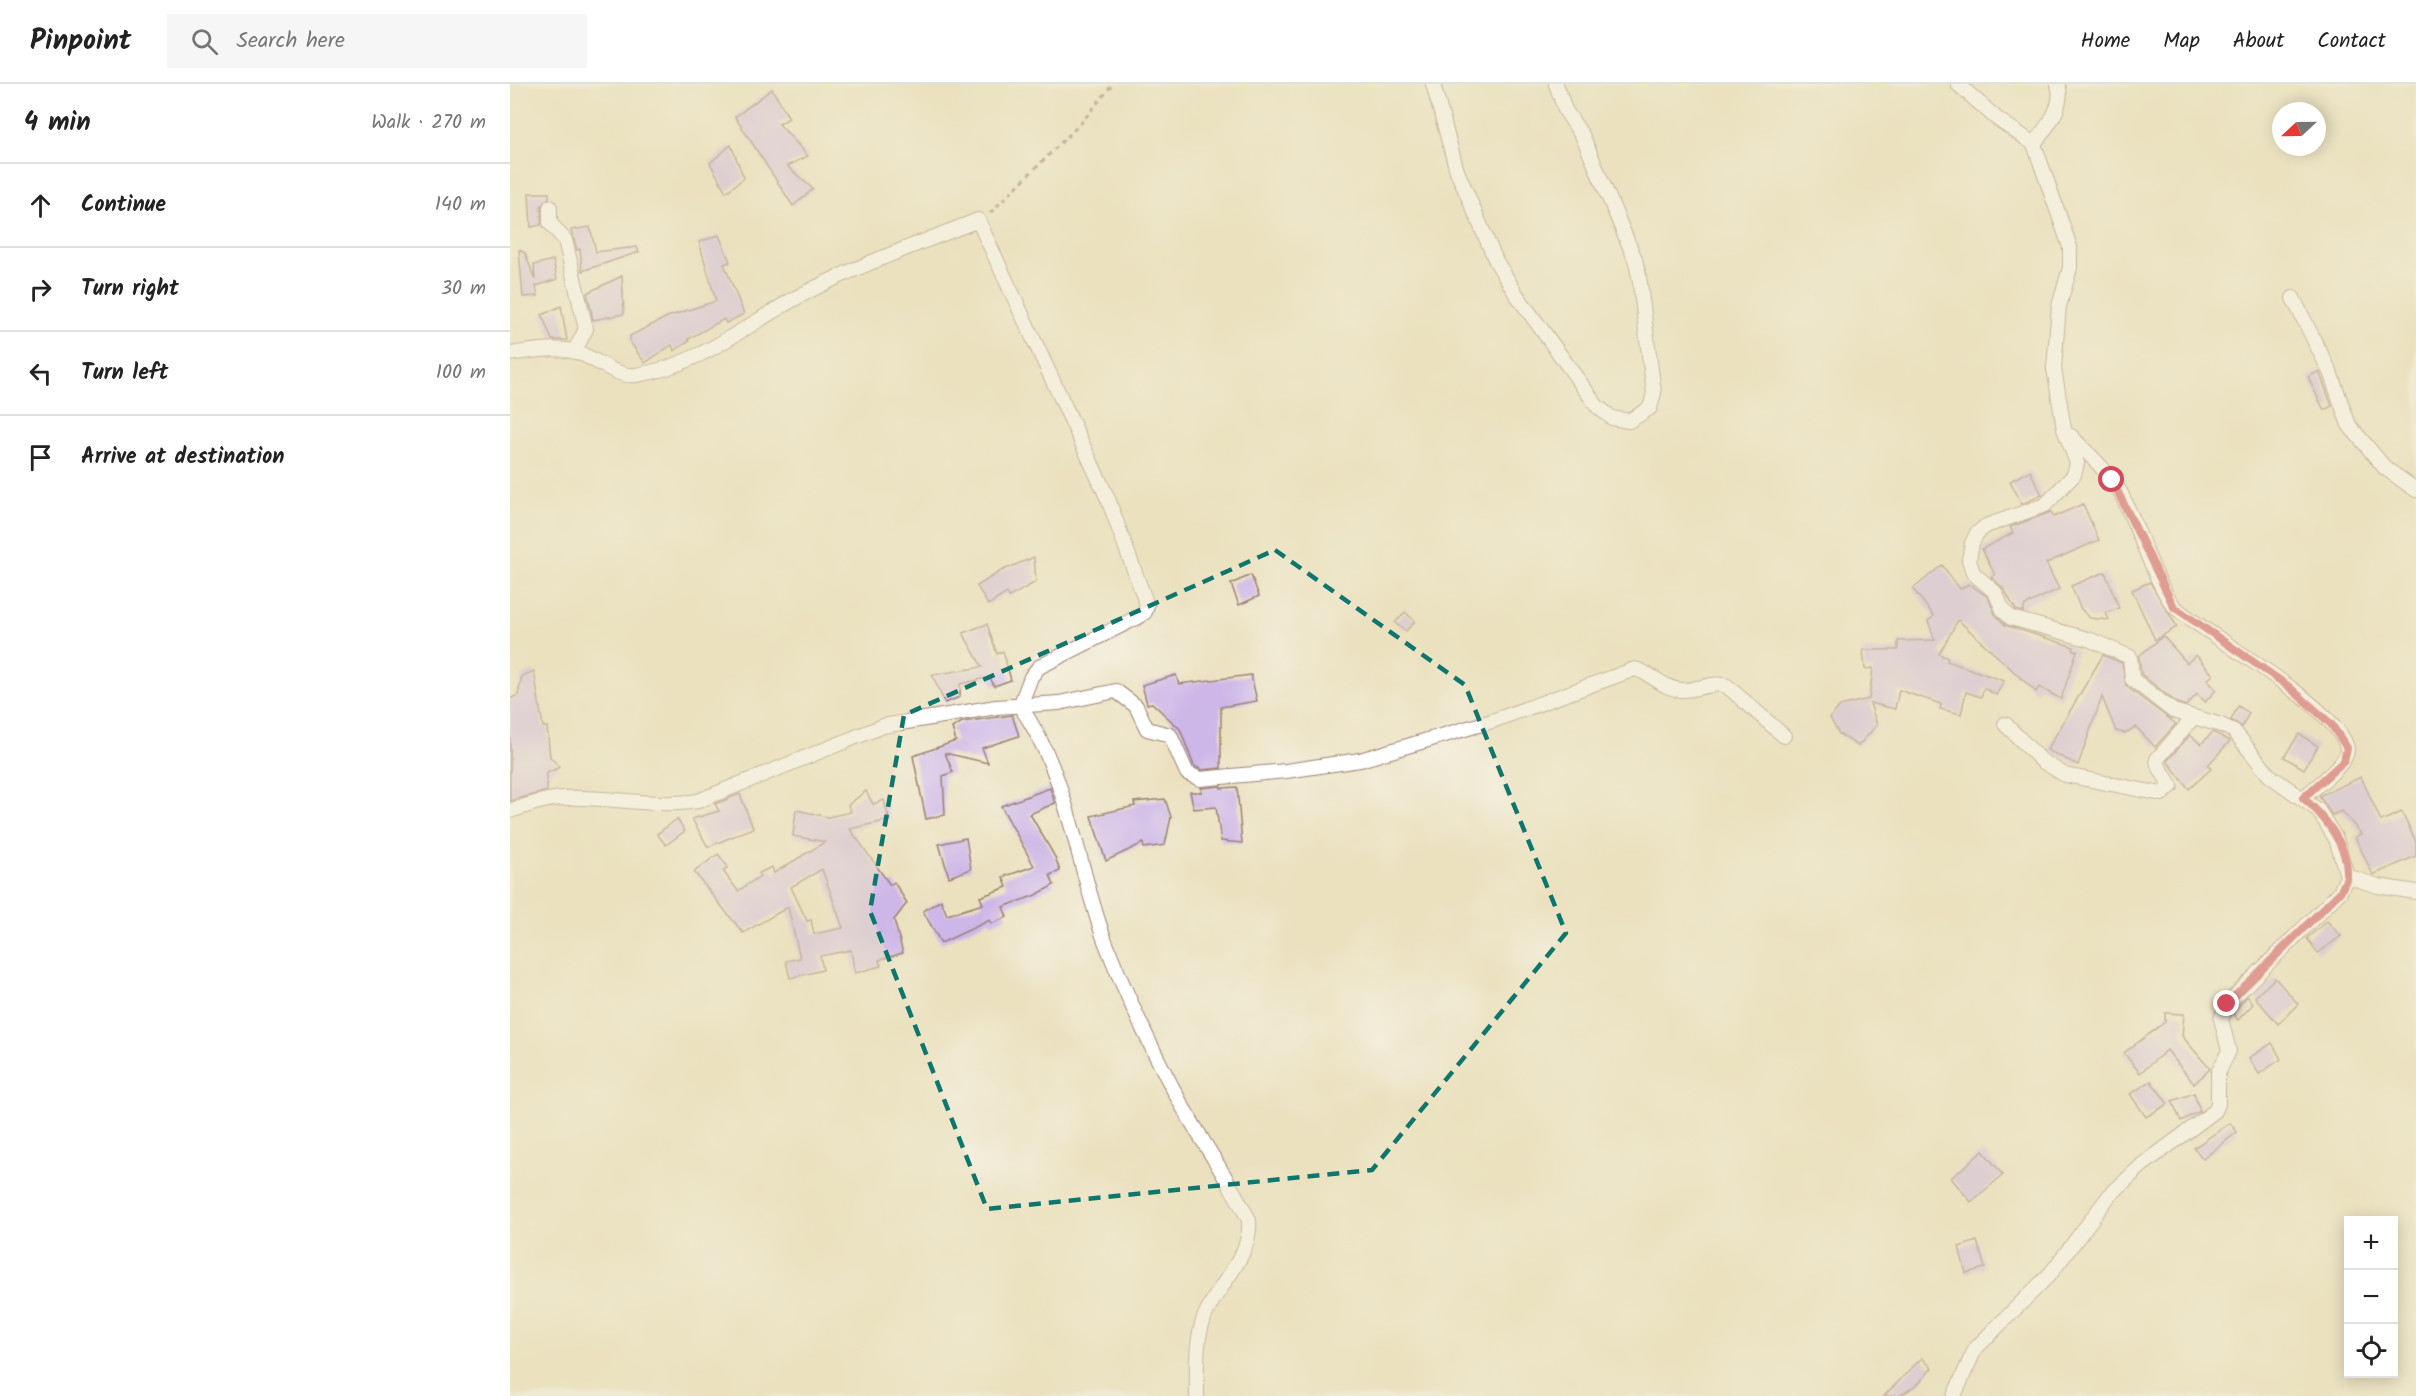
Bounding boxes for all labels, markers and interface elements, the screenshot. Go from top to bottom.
search box [167,14,587,68]
text: Pinpoint [30,19,131,64]
text: Search here [236,24,345,59]
icon: search [188,25,221,58]
text: Home [2081,25,2130,58]
text: Map [2163,25,2200,58]
text: About [2233,25,2284,58]
text: Contact [2317,25,2386,58]
text: 4 min [24,102,91,144]
north arrow [2272,102,2326,156]
text: Walk · 270 m [371,107,486,139]
text: Continue [81,188,166,223]
icon: ahead [24,189,57,222]
text: 140 m [435,189,486,221]
text: Turn right [81,272,179,307]
icon: right [24,273,57,306]
text: 30 m [441,273,486,305]
text: Turn left [81,356,168,391]
icon: left [24,357,57,390]
text: 100 m [436,357,486,389]
text: Arrive at destination [81,440,284,475]
icon: arrive [24,441,57,474]
route start [2098,466,2124,492]
route end [2213,990,2239,1016]
map controls [2344,1216,2398,1378]
button: + [2344,1216,2398,1270]
button: − [2344,1270,2398,1324]
button: locate [2344,1324,2398,1378]

